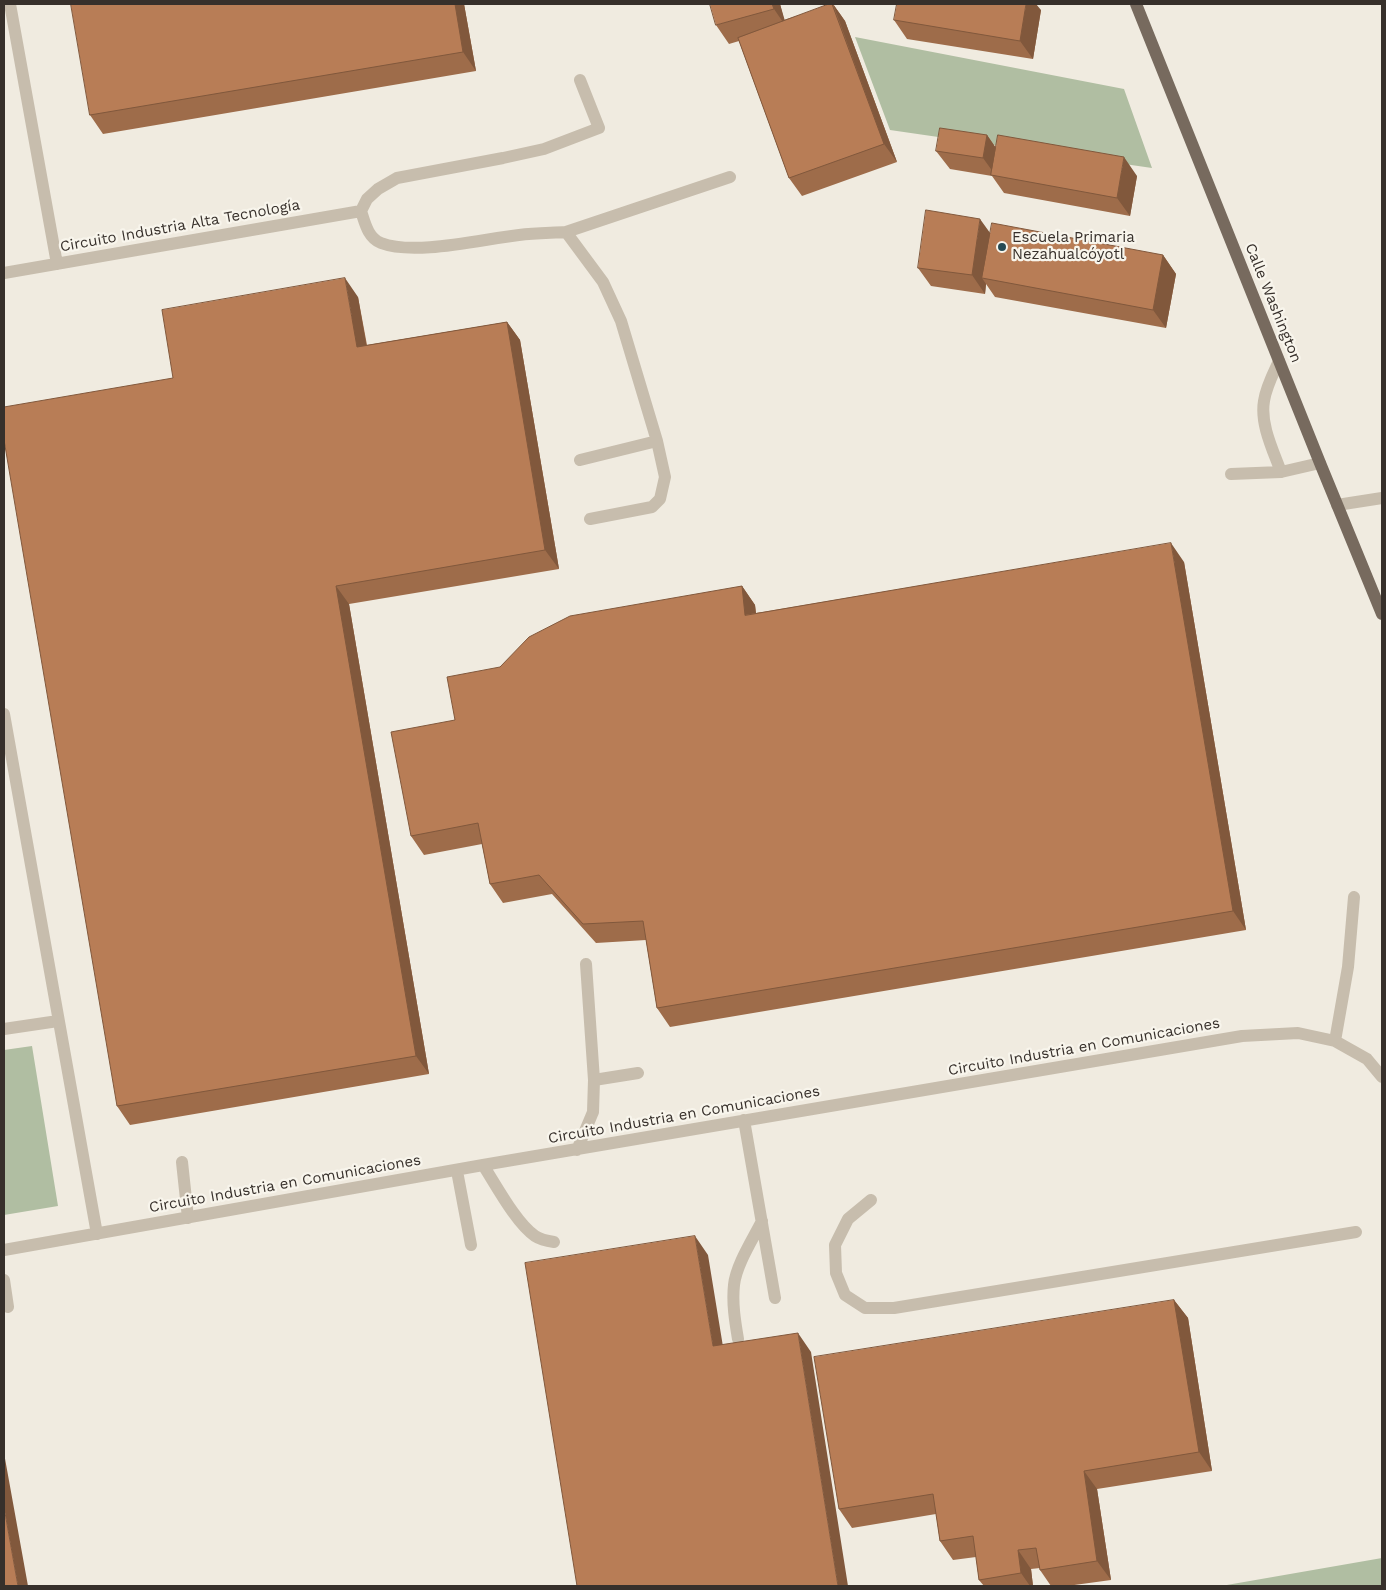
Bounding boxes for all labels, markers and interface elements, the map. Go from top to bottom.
street label: Circuito Industria Alta Tecnología [59,196,301,256]
place label: Escuela Primaria Nezahualcóyotl [1012,229,1135,264]
marker: Escuela Primaria Nezahualcóyotl [996,241,1008,253]
street label: Calle Washington [1241,241,1305,365]
street label: Circuito Industria en Comunicaciones [947,1014,1221,1080]
street label: Circuito Industria en Comunicaciones [547,1082,821,1148]
street label: Circuito Industria en Comunicaciones [148,1151,422,1217]

